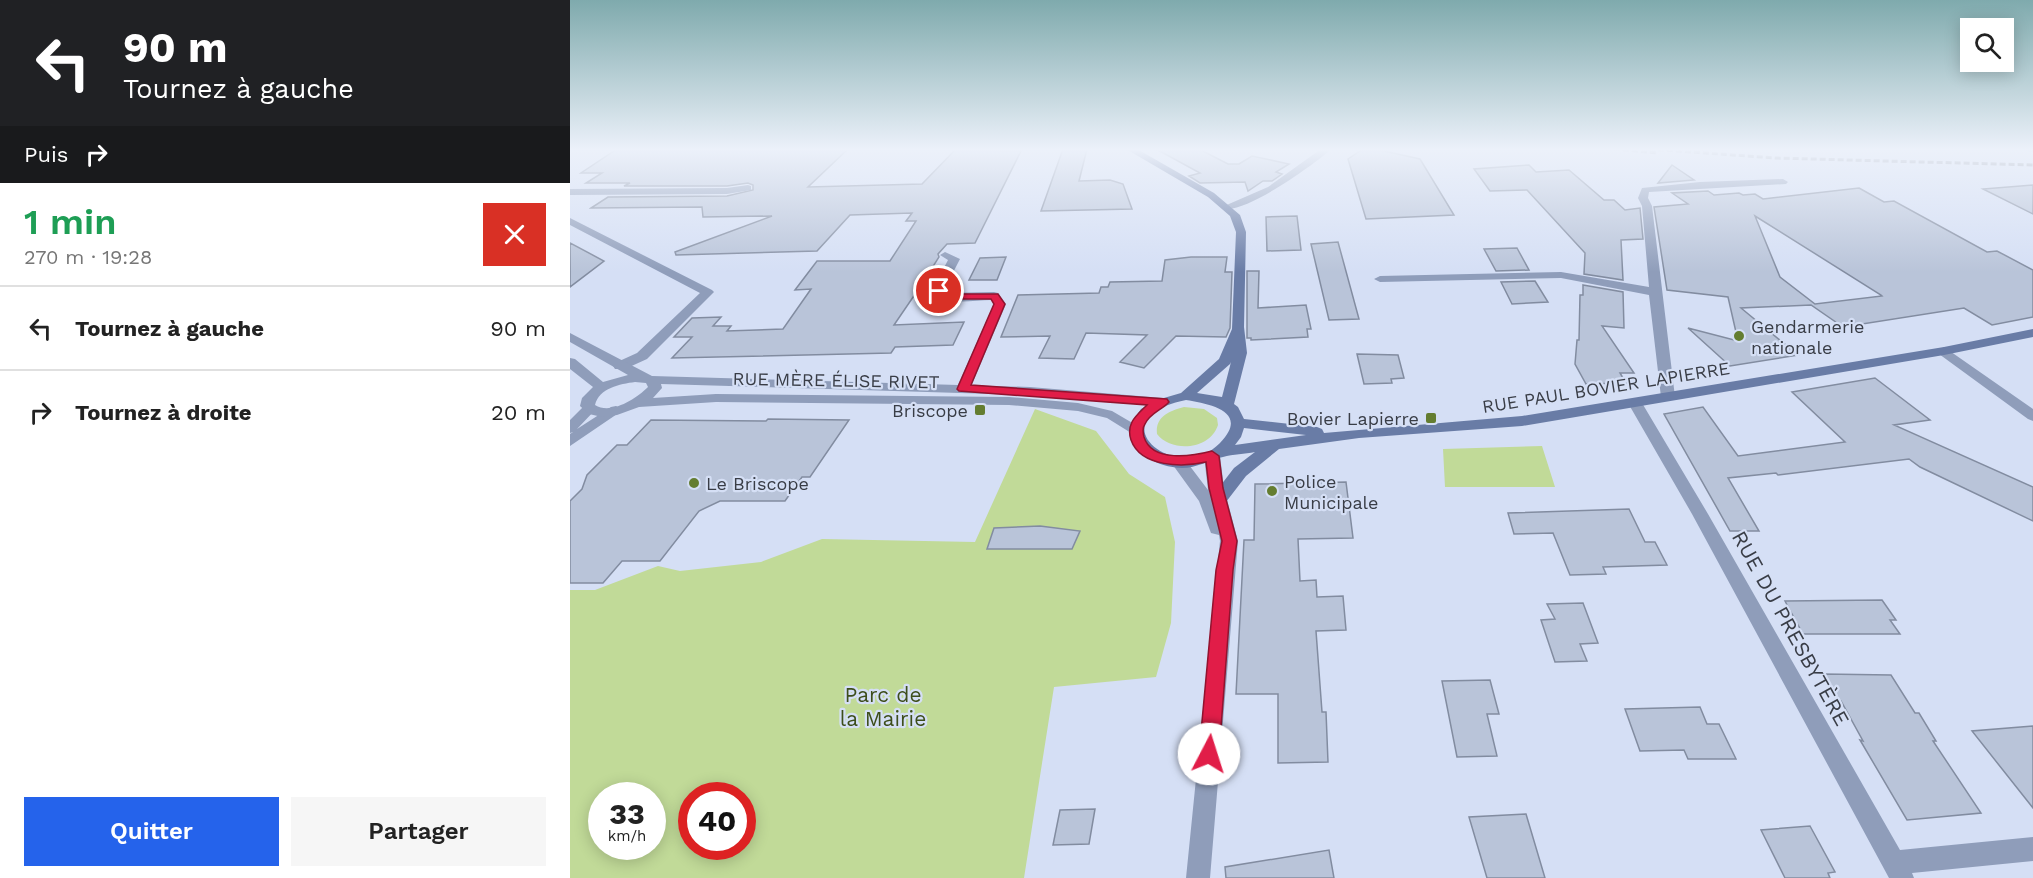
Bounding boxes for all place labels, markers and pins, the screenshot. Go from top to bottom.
pin [913,265,964,316]
place label: Gendarmerie nationale [1751,316,1864,358]
marker: Gendarmerie nationale [1732,329,1746,343]
place label: Briscope [892,400,968,421]
marker: Briscope [973,403,987,417]
place label: Bovier Lapierre [1287,408,1419,429]
marker: Bovier Lapierre [1424,411,1438,425]
place label: Police Municipale [1284,471,1379,513]
place label: Le Briscope [706,473,809,494]
marker: Le Briscope [687,476,701,490]
marker: Police Municipale [1265,484,1279,498]

